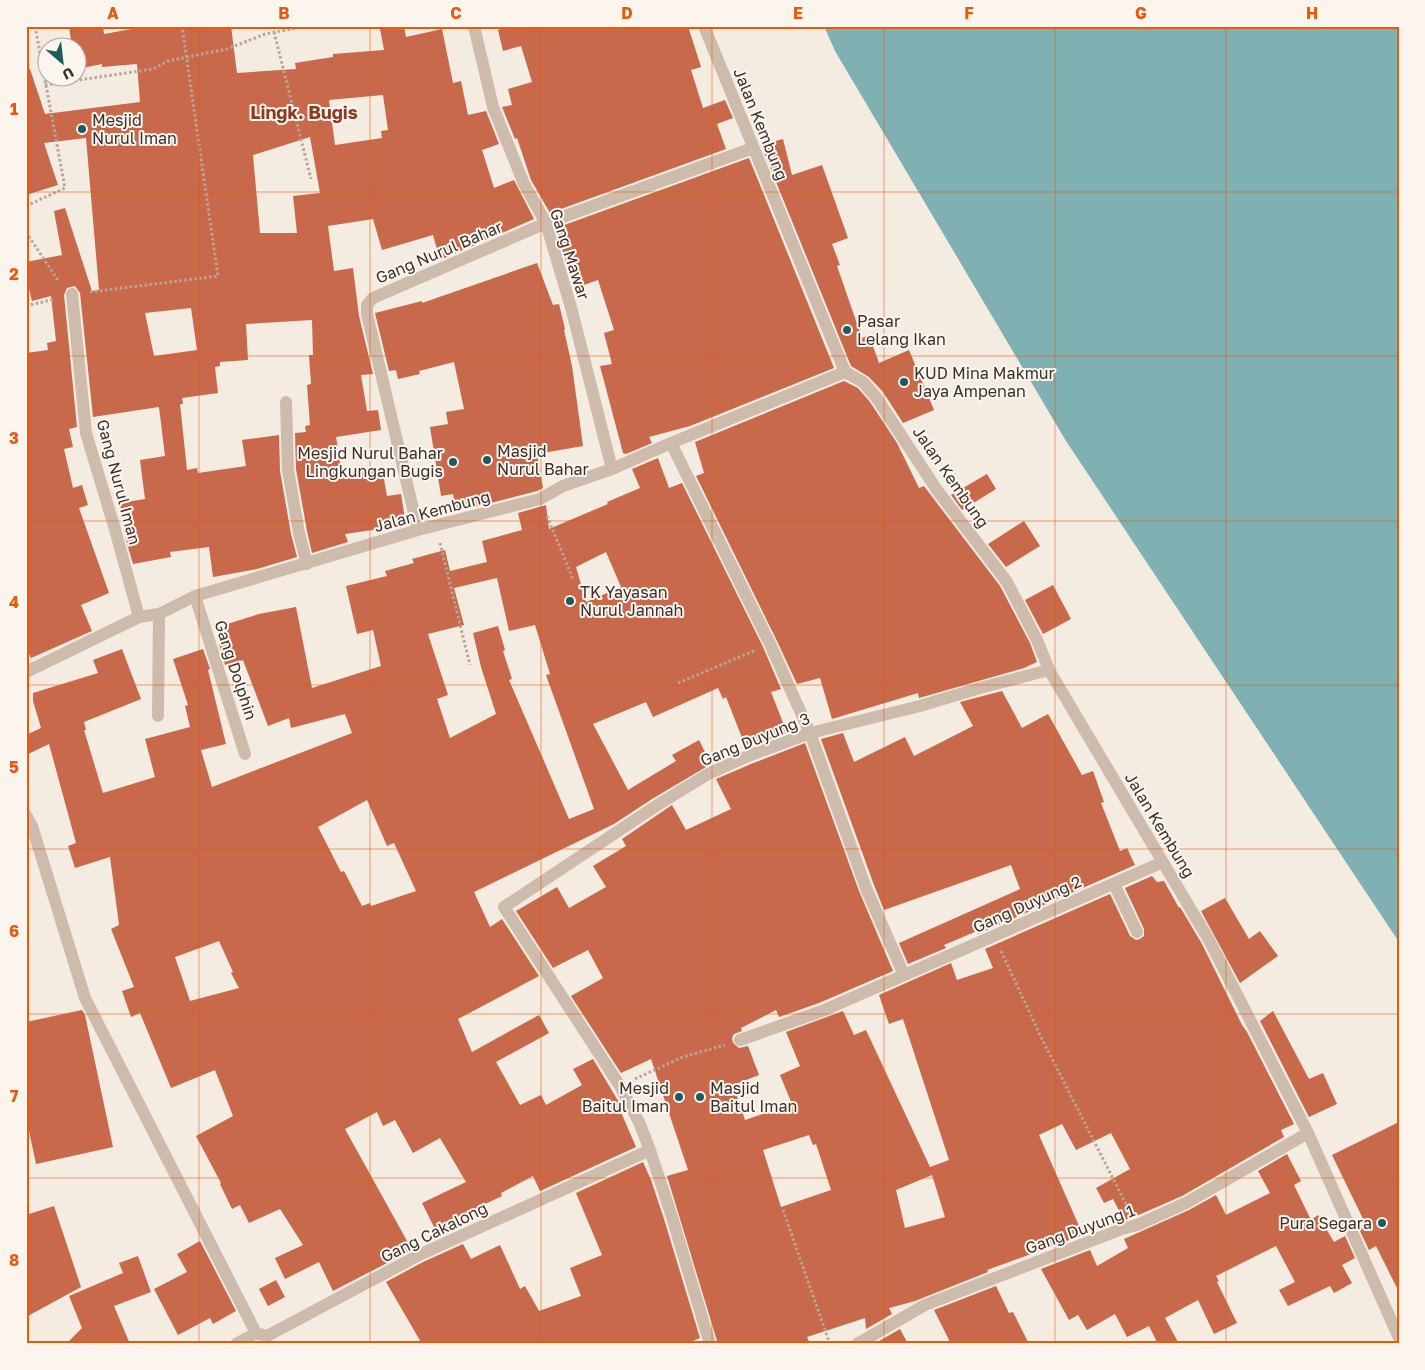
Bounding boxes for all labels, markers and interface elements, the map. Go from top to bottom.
text: A [107,3,119,23]
text: B [278,3,290,23]
text: C [450,3,462,23]
text: D [621,3,633,23]
text: E [793,3,803,23]
text: F [964,3,974,23]
text: G [1135,3,1147,23]
text: H [1306,3,1318,23]
north arrow [38,38,88,88]
text: U [60,64,77,84]
street label: Jalan Kembung [729,65,793,183]
text: 1 [10,99,18,119]
district label: Lingk. Bugis [250,101,358,123]
place label: Mesjid Nurul Iman [92,110,177,148]
marker: Mesjid Nurul Iman [76,123,88,135]
street label: Gang Mawar [546,206,594,302]
street label: Gang Nurul Bahar [373,216,505,288]
text: 2 [9,264,19,284]
place label: Pasar Lelang Ikan [857,311,946,349]
marker: Pasar Lelang Ikan [841,324,853,336]
place label: KUD Mina Makmur Jaya Ampenan [914,363,1055,401]
marker: KUD Mina Makmur Jaya Ampenan [898,376,910,388]
street label: Gang Nurul Iman [93,417,145,547]
street label: Jalan Kembung [909,422,993,532]
text: 3 [9,428,19,448]
place label: Masjid Nurul Bahar [497,441,589,479]
place label: Mesjid Nurul Bahar Lingkungan Bugis [297,443,443,481]
marker: Masjid Nurul Bahar [481,454,493,466]
marker: Mesjid Nurul Bahar Lingkungan Bugis [447,456,459,468]
street label: Jalan Kembung [372,486,492,536]
place label: TK Yayasan Nurul Jannah [580,582,683,620]
text: 4 [9,592,19,612]
marker: TK Yayasan Nurul Jannah [564,595,576,607]
street label: Gang Dolphin [210,618,262,722]
street label: Gang Duyung 3 [697,708,813,770]
text: 5 [9,757,19,777]
street label: Jalan Kembung [1121,769,1199,881]
street label: Gang Duyung 2 [970,871,1084,937]
text: 6 [9,921,19,941]
place label: Mesjid Baitul Iman [582,1078,669,1116]
place label: Masjid Baitul Iman [710,1078,797,1116]
text: 7 [10,1086,19,1106]
marker: Mesjid Baitul Iman [673,1091,685,1103]
marker: Masjid Baitul Iman [694,1091,706,1103]
street label: Gang Cakalong [377,1198,491,1266]
street label: Gang Duyung 1 [1023,1200,1138,1258]
place label: Pura Segara [1279,1213,1372,1233]
marker: Pura Segara [1376,1217,1388,1229]
text: 8 [9,1250,19,1270]

